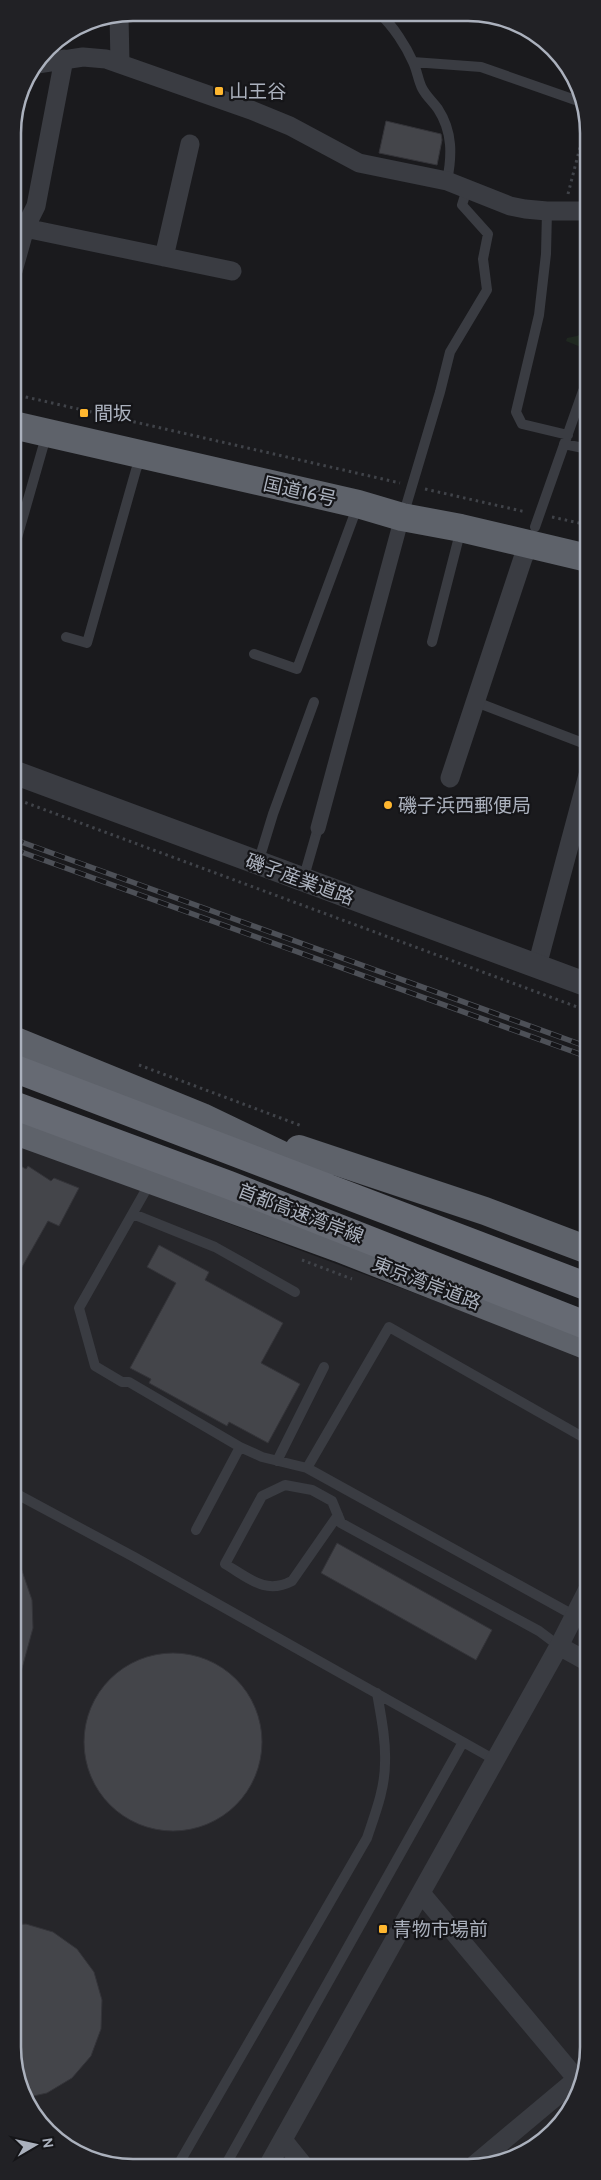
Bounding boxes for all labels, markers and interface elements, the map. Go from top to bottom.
place label: 山王谷 [229,80,286,103]
marker: 山王谷 [213,85,225,97]
place label: 間坂 [94,402,132,425]
marker: 間坂 [78,407,90,419]
street label: 国道16号 [261,472,339,511]
place label: 磯子浜西郵便局 [398,794,531,817]
marker: 磯子浜西郵便局 [382,799,394,811]
street label: 磯子産業道路 [242,849,357,910]
street label: 首都高速湾岸線 [235,1179,367,1248]
street label: 東京湾岸道路 [369,1252,484,1315]
place label: 青物市場前 [393,1918,488,1941]
marker: 青物市場前 [377,1923,389,1935]
north arrow [10,2120,60,2170]
text: N [38,2137,58,2149]

